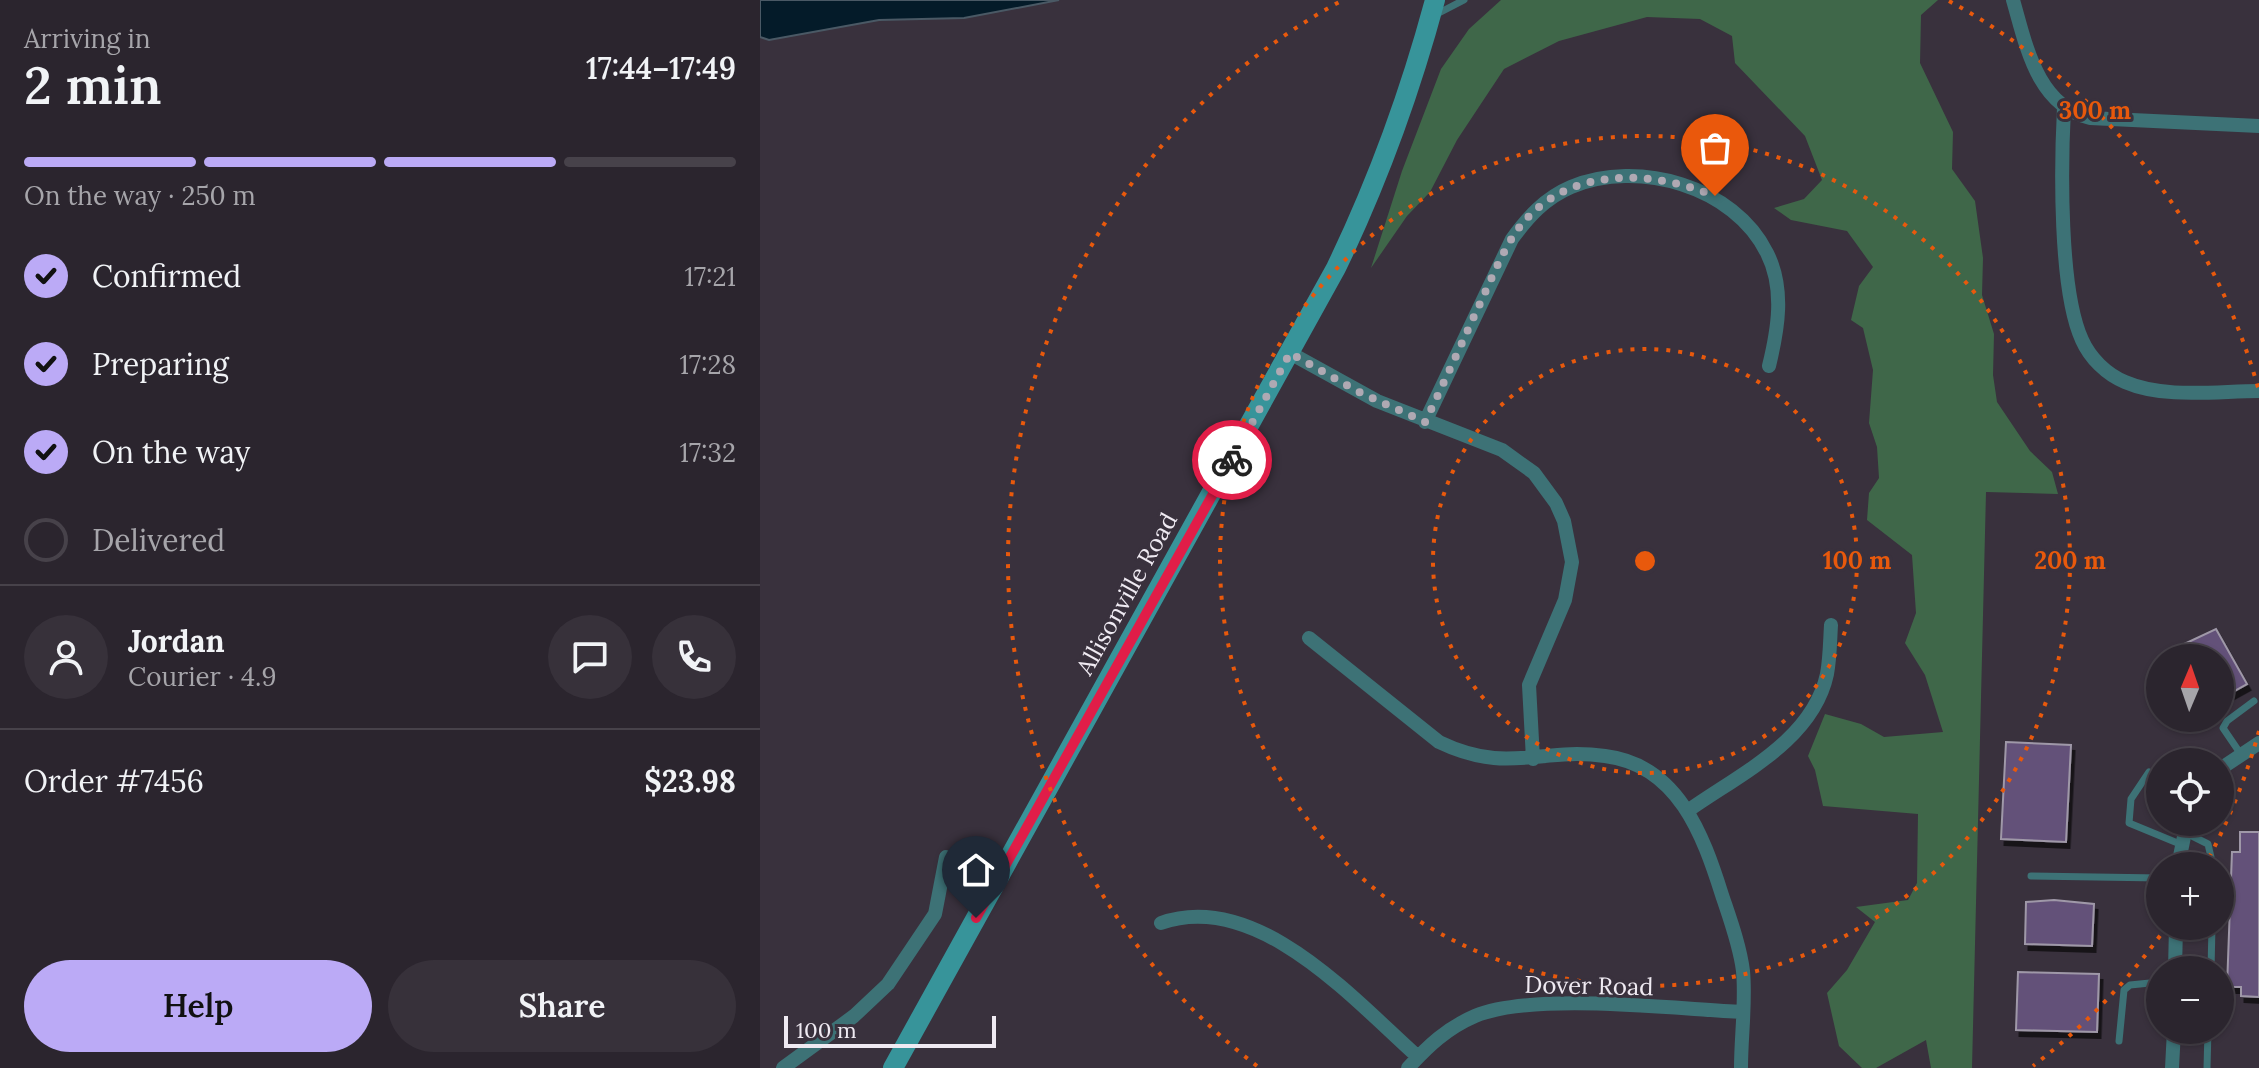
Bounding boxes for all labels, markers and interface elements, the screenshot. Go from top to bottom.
text: Arriving in [24,22,151,55]
text: 17:44–17:49 [586,49,736,87]
text: 2 min [24,52,162,118]
text: 300 m [2059,95,2131,126]
pin [1681,114,1749,196]
icon: bag [1693,126,1737,170]
text: On the way · 250 m [24,179,256,212]
icon: check [24,254,68,298]
text: Confirmed [92,257,241,295]
text: 17:21 [685,260,736,293]
icon: check [24,342,68,386]
text: Preparing [92,345,229,383]
text: 17:28 [679,348,736,381]
courier [1192,420,1272,500]
icon: check [24,430,68,474]
text: On the way [92,433,250,471]
text: 17:32 [680,436,736,469]
icon: bike [1210,438,1254,482]
street label: Allisonville Road [1069,507,1184,681]
text: Delivered [92,521,225,559]
text: 100 m [1823,545,1891,576]
text: 200 m [2034,545,2106,576]
centre of rings [1631,547,1659,575]
button: person [24,615,108,699]
button: chat [548,615,632,699]
button: phone [652,615,736,699]
text: Jordan [128,622,225,660]
north arrow [2146,644,2234,732]
map controls [2146,644,2234,1044]
text: Courier · 4.9 [128,660,277,693]
button: locate [2146,748,2234,836]
text: Order #7456 [24,762,204,800]
text: $23.98 [644,762,736,800]
pin [942,836,1010,918]
icon: home [954,848,998,892]
button: + [2146,852,2234,940]
button: − [2146,956,2234,1044]
button: Help [24,960,372,1052]
button: Share [388,960,736,1052]
street label: Dover Road [1524,969,1654,1002]
scale bar [784,1012,996,1048]
text: 100 m [796,1016,857,1044]

